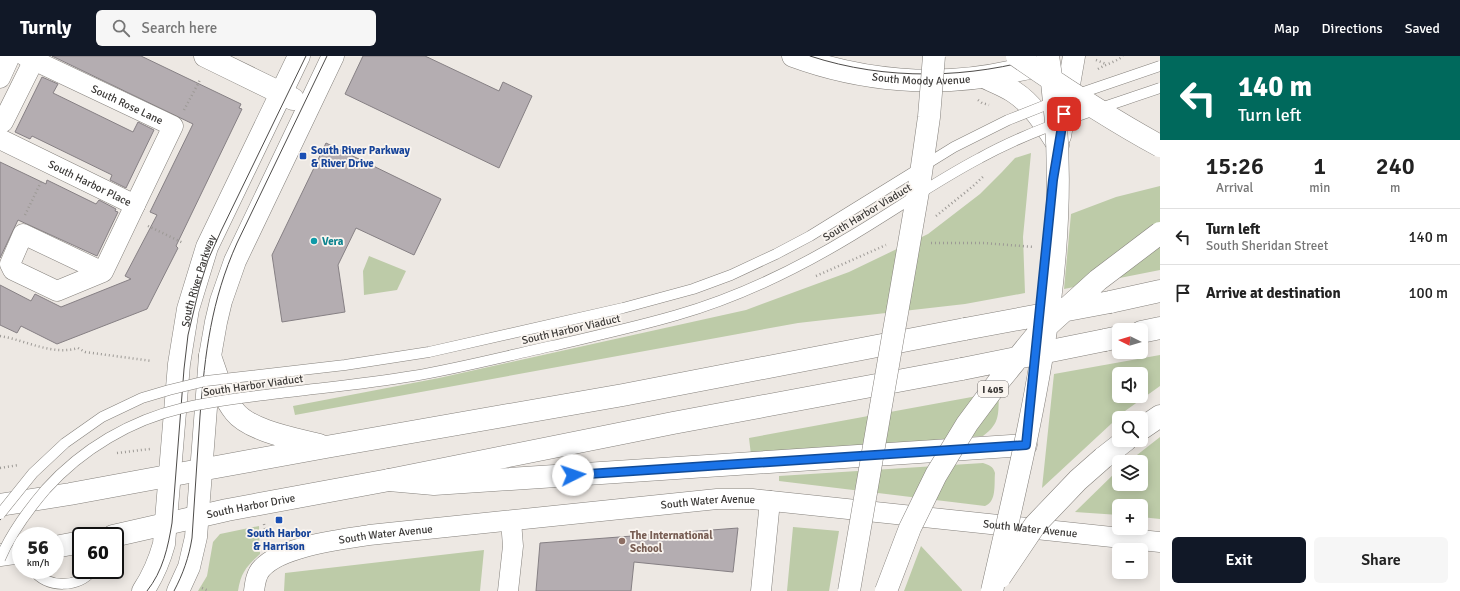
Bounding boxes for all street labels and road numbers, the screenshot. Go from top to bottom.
street label: South Moody Avenue [871,70,971,88]
street label: South Rose Lane [89,82,165,127]
street label: South Harbor Place [46,158,133,209]
street label: South Harbor Viaduct [821,181,914,244]
street label: South River Parkway [179,232,219,328]
street label: South Harbor Viaduct [521,312,622,347]
street label: South Harbor Viaduct [202,372,304,399]
road number: I 405 [978,381,1008,397]
street label: South Harbor Drive [205,492,296,521]
street label: South Water Avenue [660,493,756,512]
street label: South Water Avenue [982,517,1078,540]
street label: South Water Avenue [338,522,433,547]

